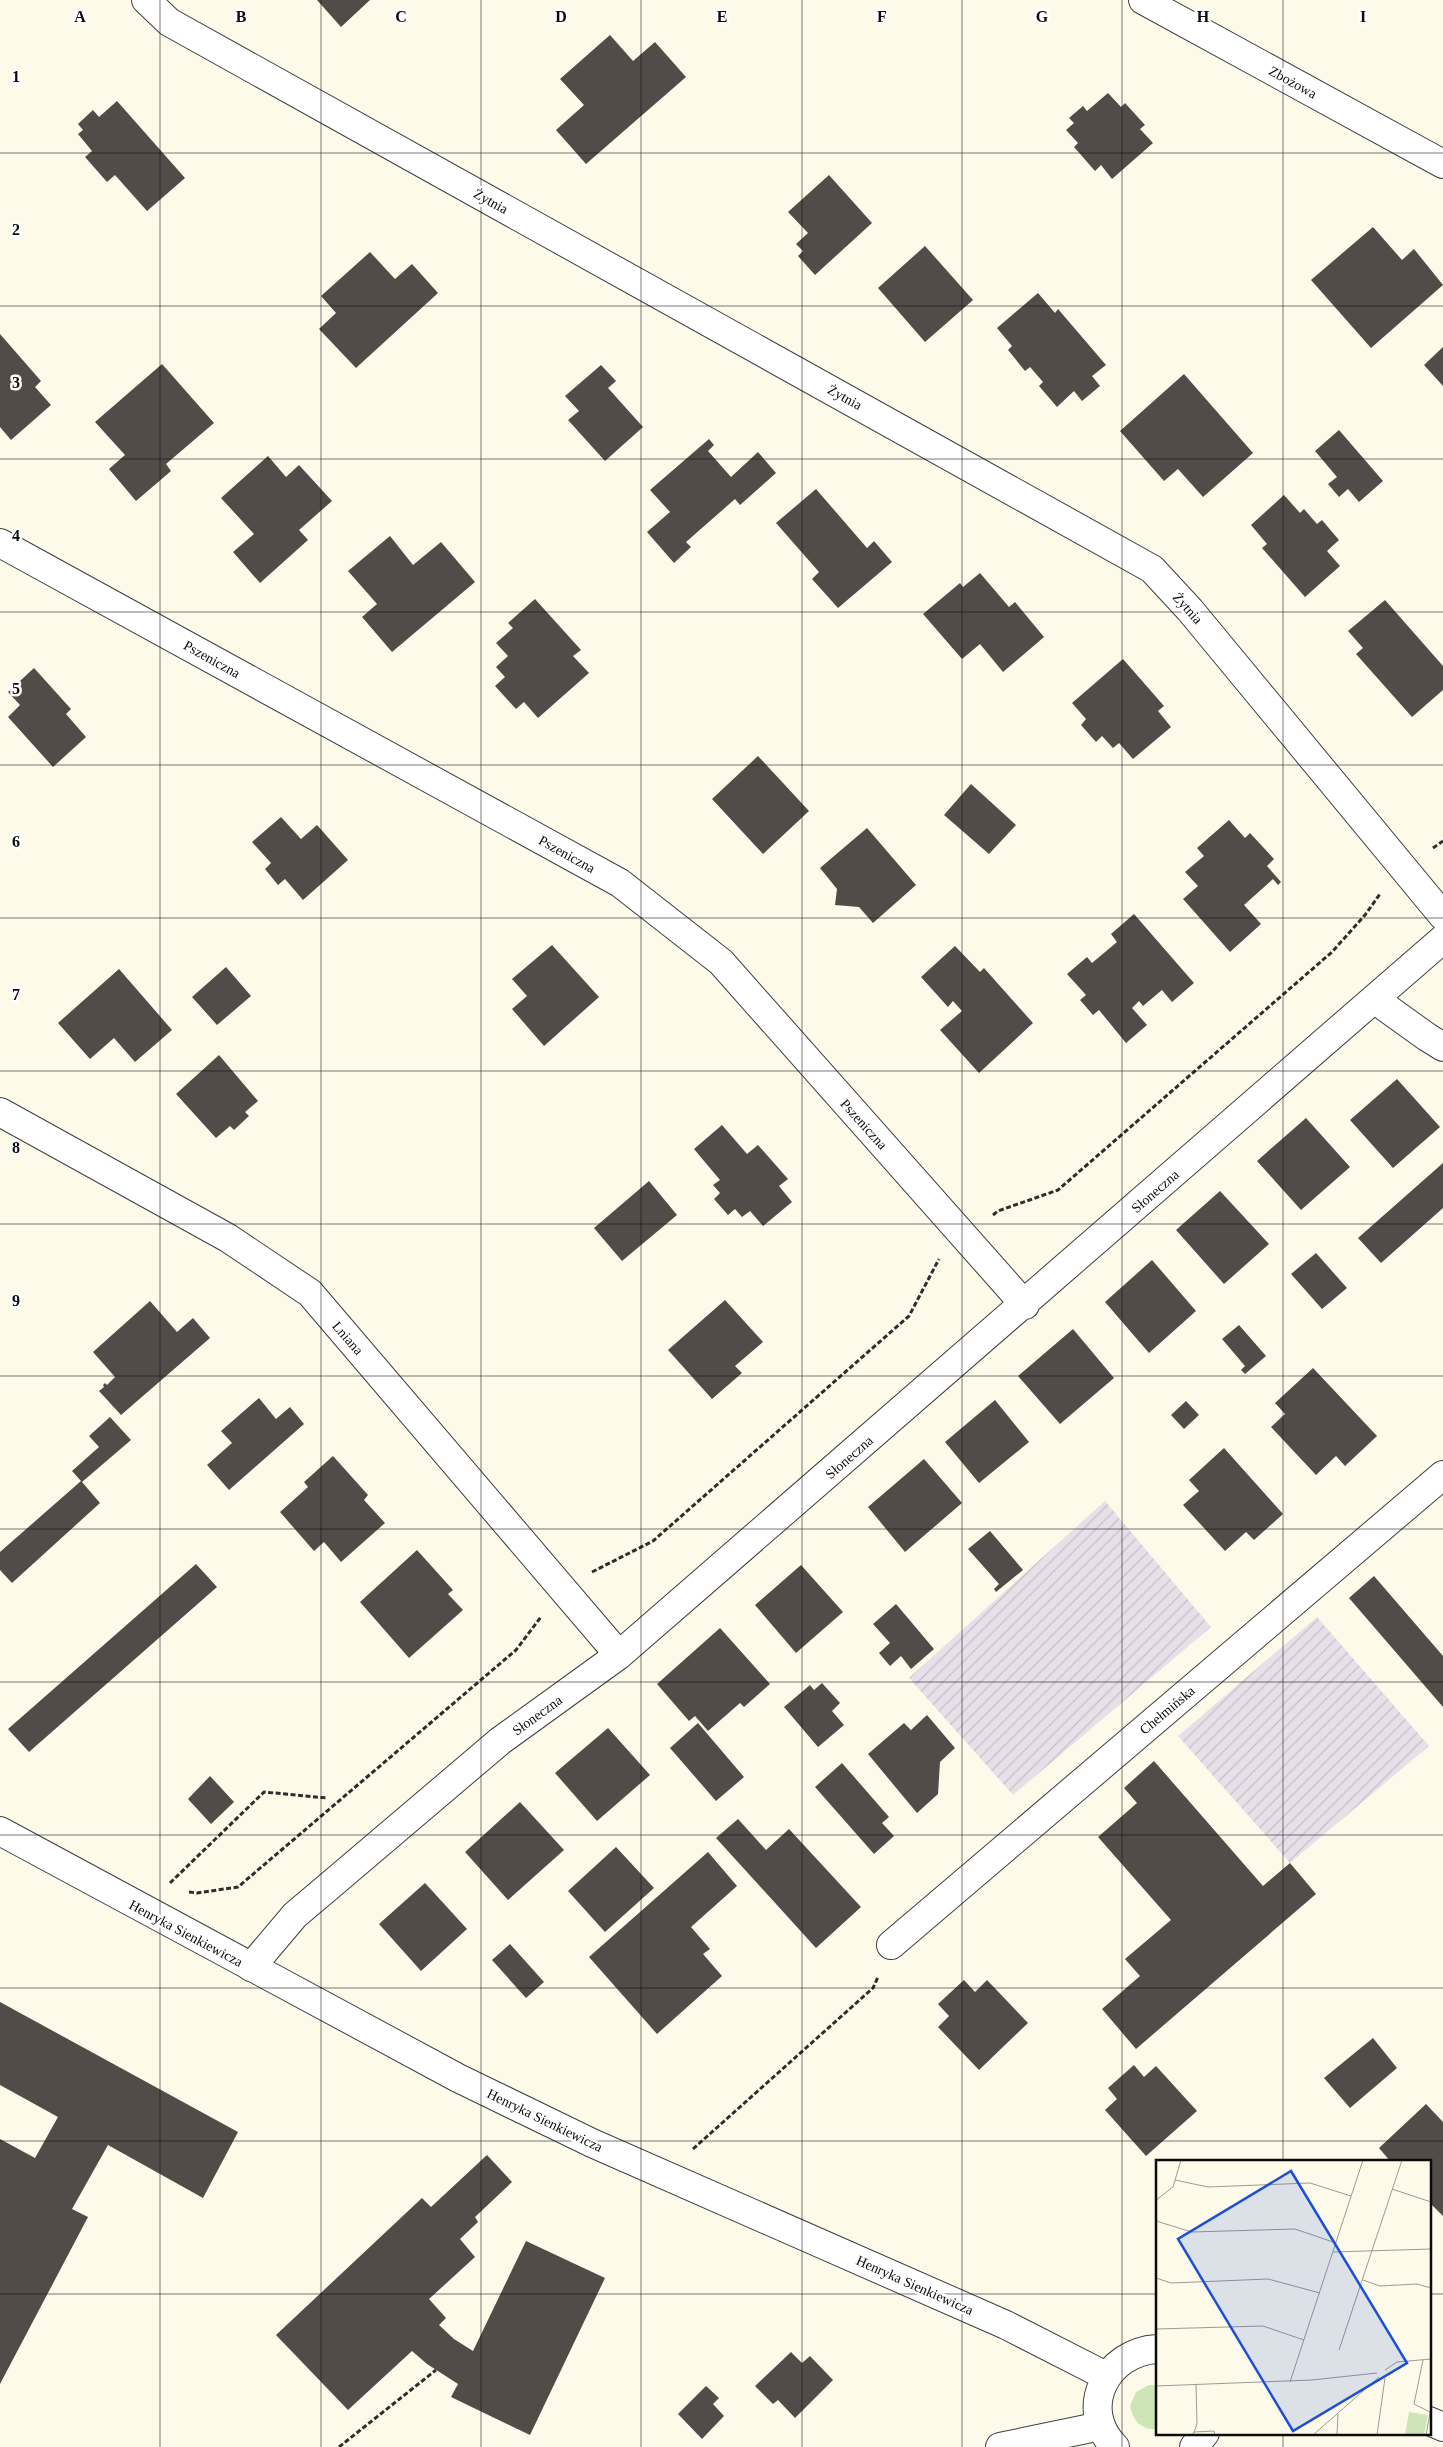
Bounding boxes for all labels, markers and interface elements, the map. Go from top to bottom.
text: A [74,8,86,25]
text: B [236,8,247,25]
text: C [395,8,407,25]
text: D [555,8,567,25]
text: E [717,8,727,25]
text: F [877,8,887,25]
text: G [1036,8,1049,25]
text: H [1197,8,1210,25]
text: I [1360,8,1366,25]
street label: Zbożowa [1266,63,1320,102]
text: 1 [12,68,20,85]
street label: Żytnia [471,186,511,217]
text: 2 [12,221,20,238]
text: 3 [12,374,20,391]
street label: Żytnia [825,382,865,413]
text: 4 [12,527,20,544]
street label: Żytnia [1170,590,1206,628]
street label: Pszeniczna [181,638,243,681]
text: 5 [12,680,20,697]
text: 6 [12,833,20,850]
street label: Pszeniczna [536,833,598,876]
text: 7 [12,986,20,1003]
street label: Pszeniczna [837,1096,891,1153]
text: 8 [12,1139,20,1156]
street label: Słoneczna [1129,1166,1183,1216]
text: 9 [12,1292,20,1309]
street label: Lniana [329,1319,367,1359]
street label: Słoneczna [823,1432,877,1482]
street label: Chełmińska [1137,1683,1198,1738]
street label: Słoneczna [510,1692,566,1738]
street label: Henryka Sienkiewicza [126,1897,246,1970]
street label: Henryka Sienkiewicza [485,2086,606,2155]
inset map [1156,2160,1430,2434]
street label: Henryka Sienkiewicza [854,2253,976,2318]

